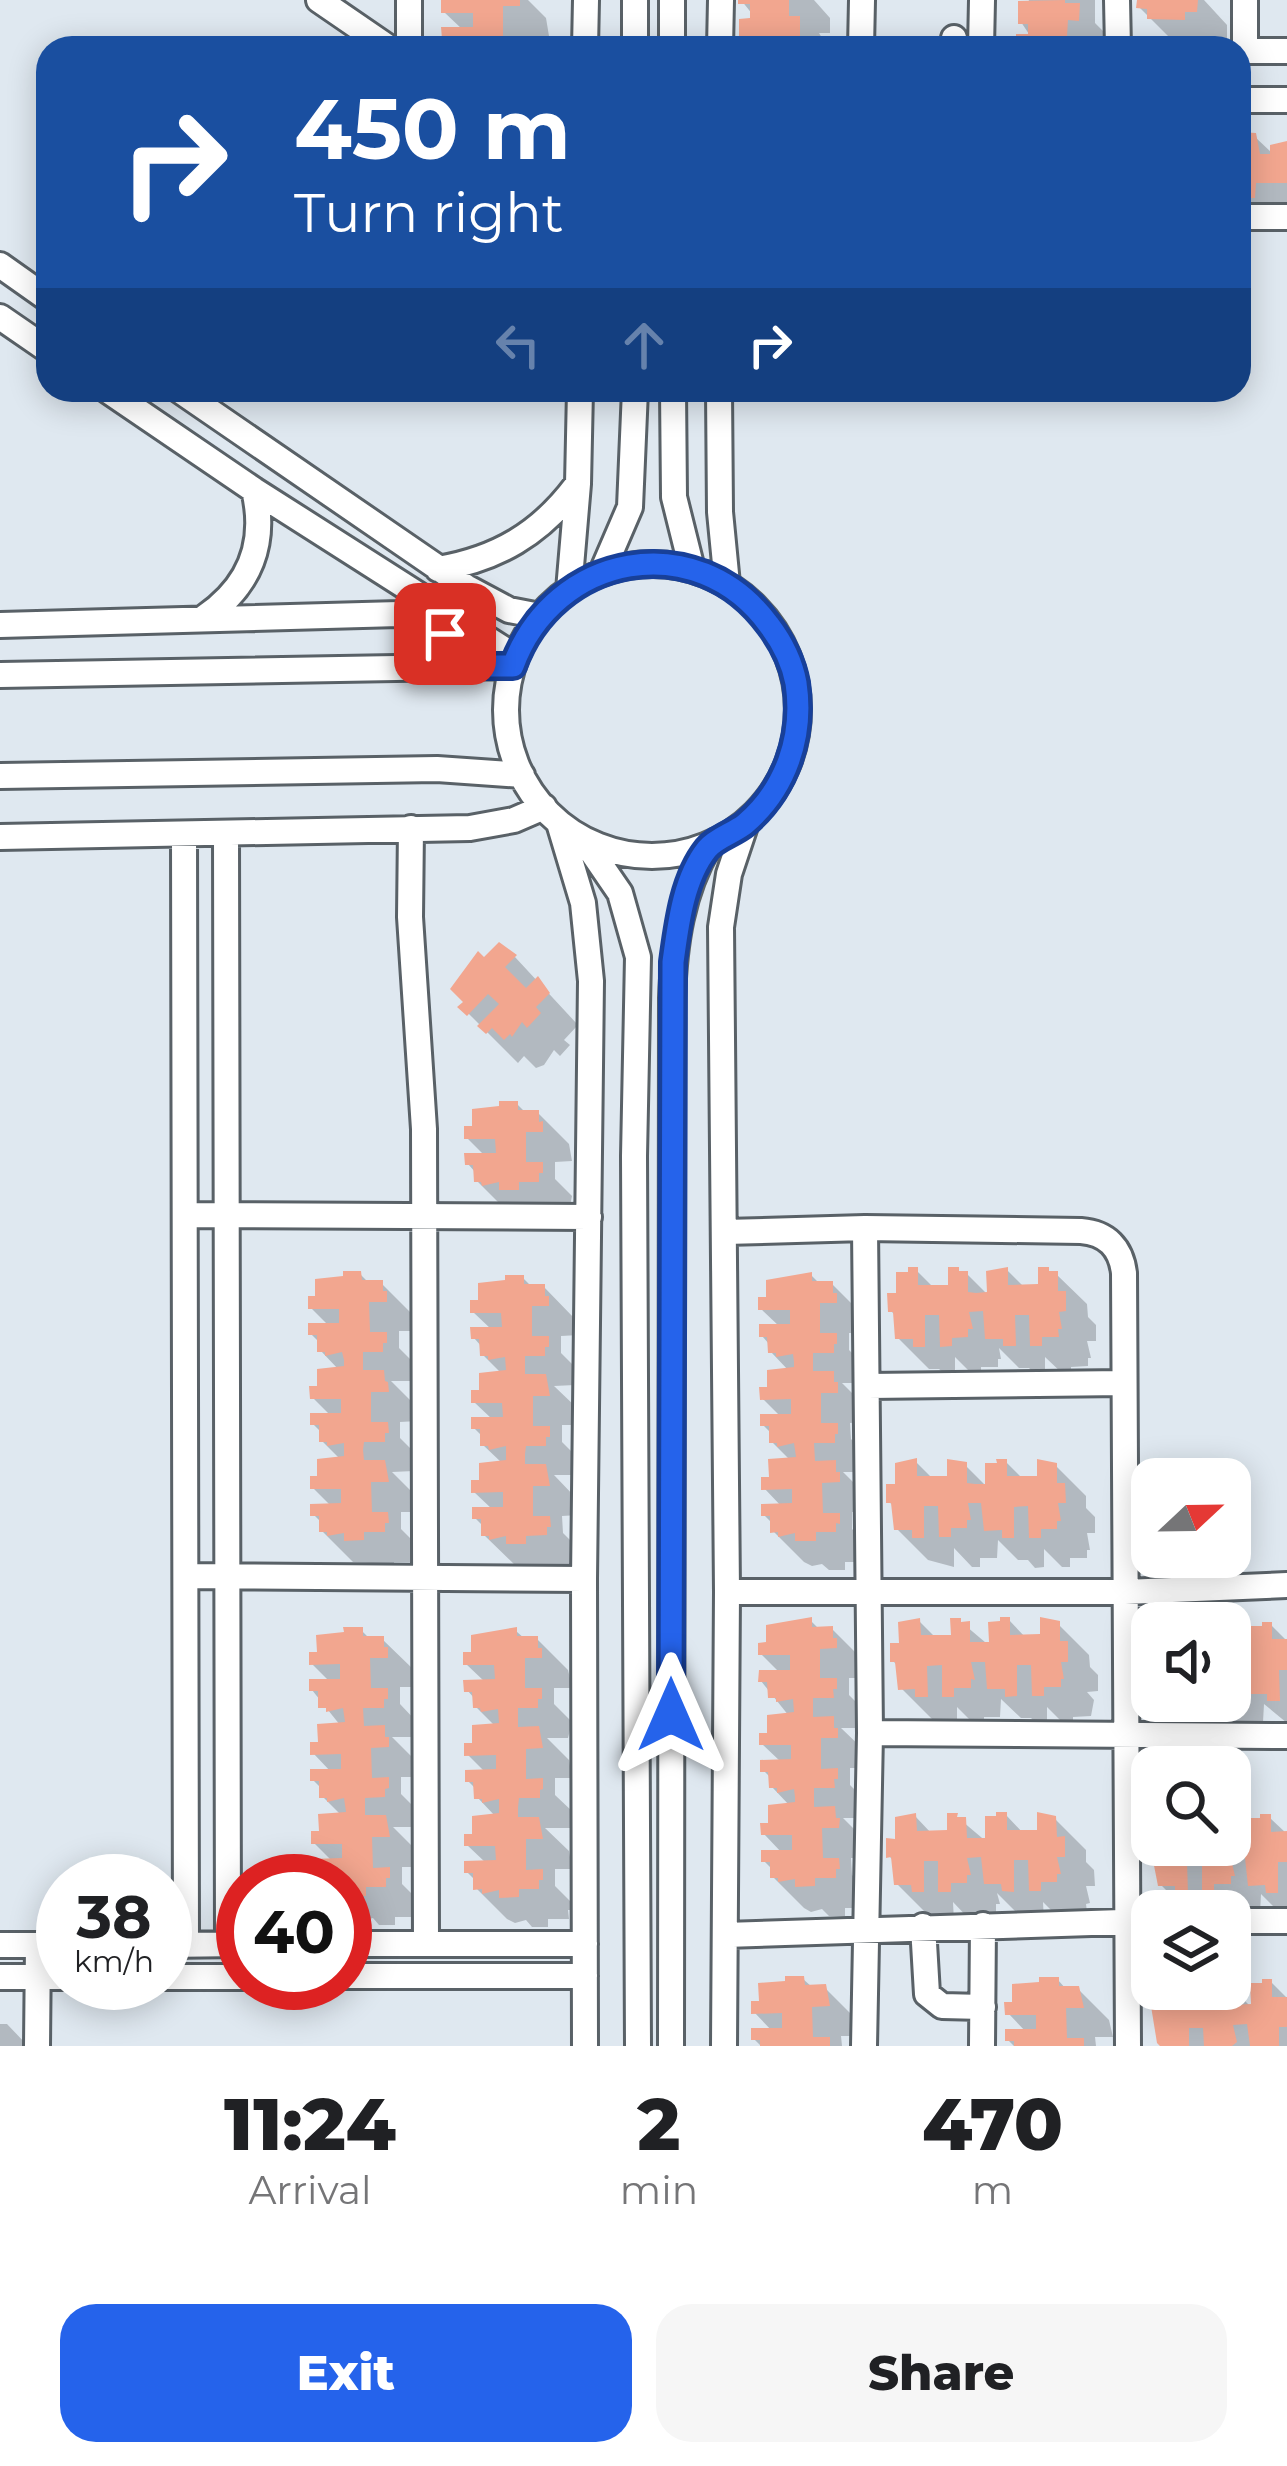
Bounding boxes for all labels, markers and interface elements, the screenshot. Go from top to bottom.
text: 450 m [294,78,571,180]
icon: right [96,84,252,240]
text: Turn right [294,180,564,246]
icon: left [485,312,551,378]
icon: ahead [611,312,677,378]
icon: right [737,312,803,378]
pin [394,583,496,685]
icon: arrive [412,601,478,667]
north arrow [1131,1458,1251,1578]
map controls [1131,1458,1251,2010]
button: sound [1131,1602,1251,1722]
position arrow [608,1652,734,1778]
button: search [1131,1746,1251,1866]
speed limit sign: 40 [216,1854,372,2010]
text: 38 [76,1880,152,1953]
button: layers [1131,1890,1251,2010]
text: km/h [74,1943,154,1980]
text: 11:24 [224,2080,396,2168]
text: 2 [637,2080,680,2168]
text: 470 [922,2080,1063,2168]
text: Arrival [248,2166,371,2214]
text: min [620,2166,698,2214]
text: m [972,2166,1013,2214]
button: Exit [60,2304,632,2442]
button: Share [656,2304,1227,2442]

